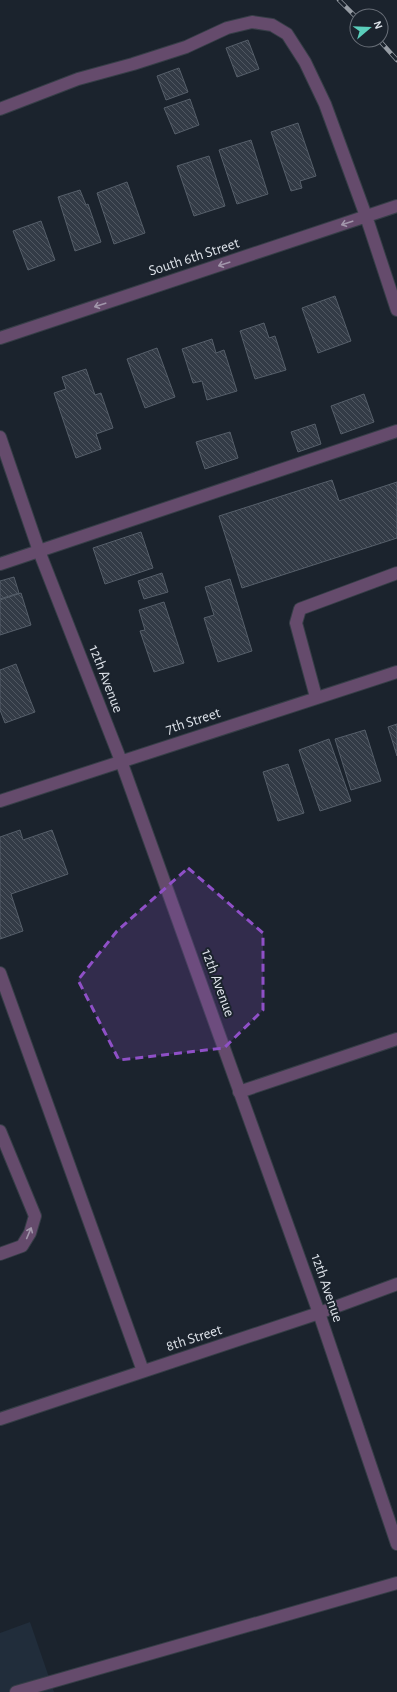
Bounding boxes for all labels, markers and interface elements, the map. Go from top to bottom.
north arrow [349,8,389,48]
text: N [372,19,384,30]
one-way arrow [341,220,354,227]
street label: South 6th Street [147,235,241,279]
one-way arrow [217,261,230,268]
one-way arrow [94,302,107,309]
street label: 12th Avenue [86,643,126,715]
street label: 7th Street [164,705,222,737]
street label: 12th Avenue [199,947,237,1019]
one-way arrow [26,1227,34,1239]
street label: 12th Avenue [308,1252,346,1324]
street label: 8th Street [164,1322,224,1354]

